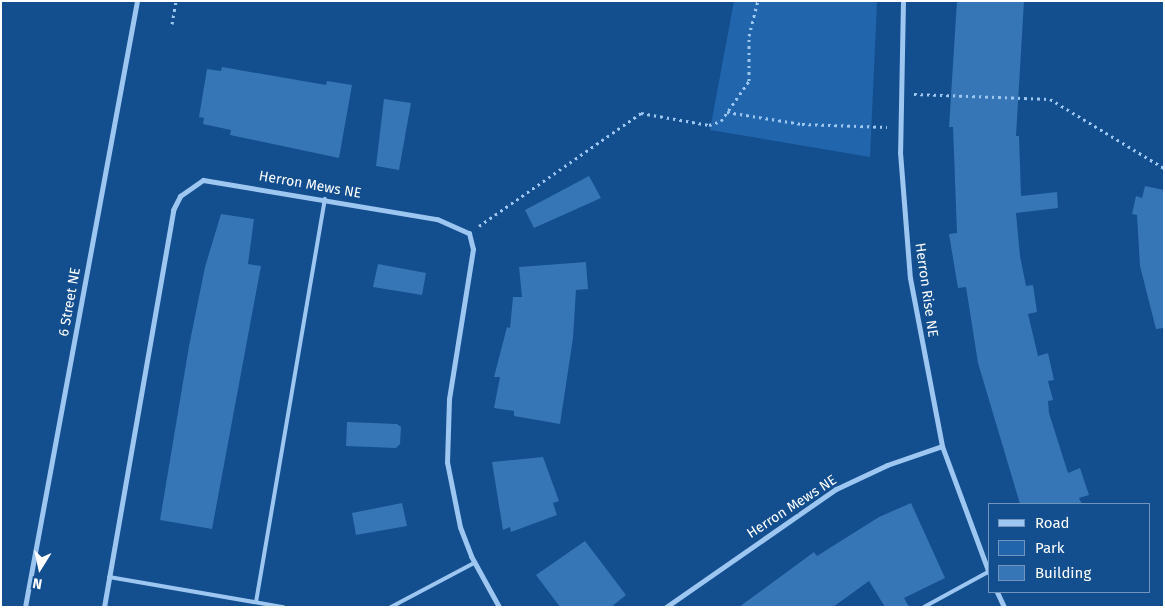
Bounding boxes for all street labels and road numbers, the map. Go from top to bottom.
street label: Herron Mews NE [258,168,362,202]
street label: Herron Rise NE [911,242,941,338]
street label: 6 Street NE [56,266,84,338]
street label: Herron Mews NE [744,472,840,542]

